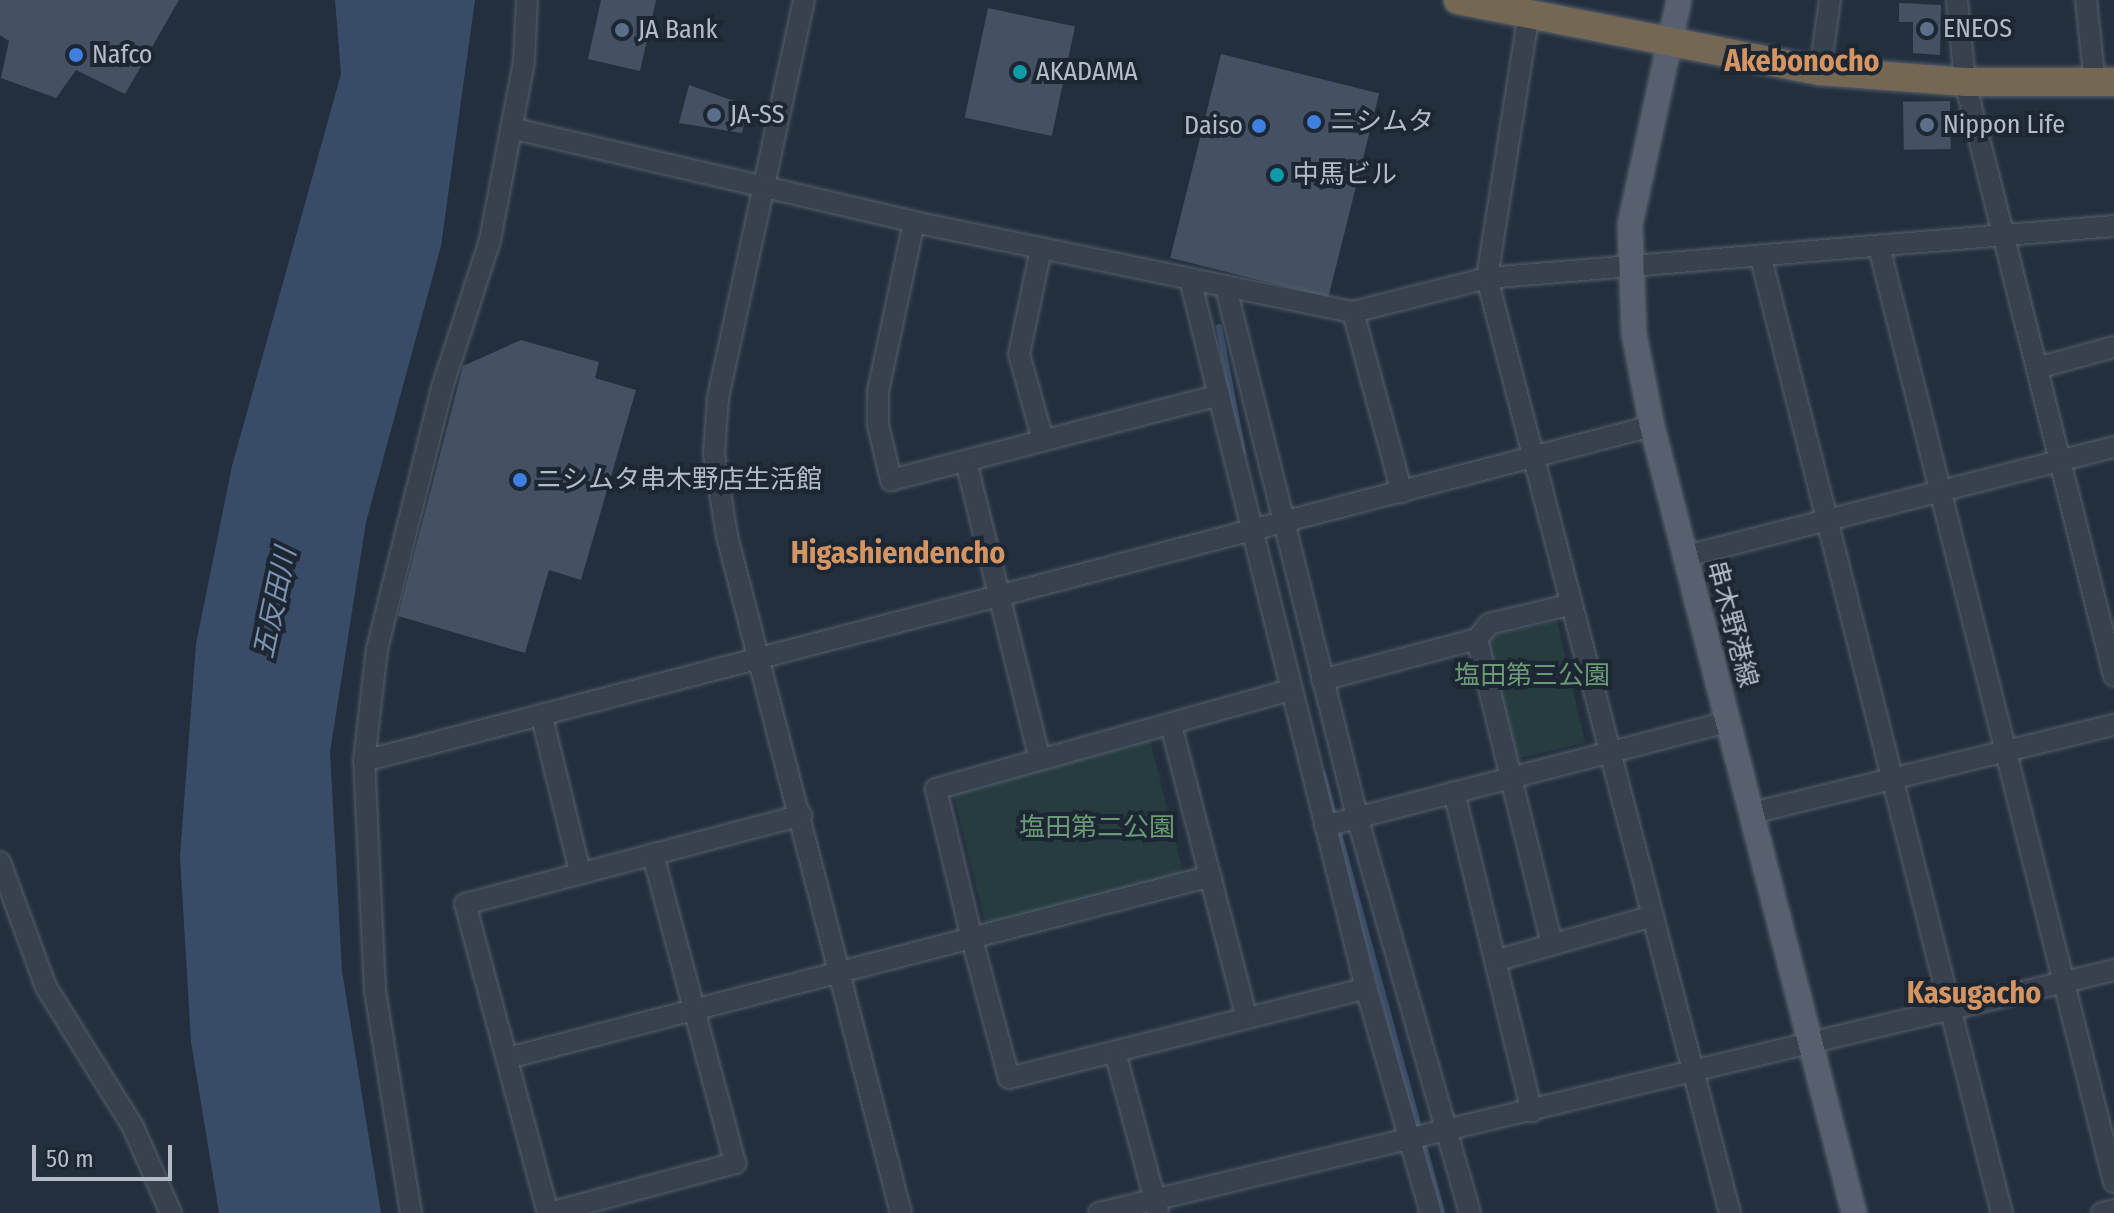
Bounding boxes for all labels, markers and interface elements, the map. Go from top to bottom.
place label: ENEOS [1943,13,2012,45]
place label: JA Bank [638,14,718,46]
marker: ENEOS [1918,20,1936,38]
marker: JA Bank [613,21,631,39]
place label: Nafco [92,39,153,71]
district label: Akebonocho [1724,43,1880,79]
marker: Nafco [67,46,85,64]
place label: AKADAMA [1036,56,1138,88]
marker: AKADAMA [1011,63,1029,81]
place label: JA-SS [730,99,785,131]
marker: JA-SS [705,106,723,124]
place label: ニシムタ [1330,106,1434,138]
place label: Nippon Life [1943,109,2065,141]
place label: Daiso [1184,110,1243,142]
marker: ニシムタ [1305,113,1323,131]
marker: Nippon Life [1918,116,1936,134]
marker: Daiso [1250,117,1268,135]
place label: 中馬ビル [1293,159,1397,191]
marker: 中馬ビル [1268,166,1286,184]
place label: ニシムタ串木野店生活館 [536,464,822,496]
marker: ニシムタ串木野店生活館 [511,471,529,489]
district label: Higashiendencho [791,535,1005,571]
water label: 五反田川 [247,545,303,661]
street label: 串木野港線 [1700,557,1764,691]
park label: 塩田第三公園 [1454,660,1610,692]
park label: 塩田第二公園 [1019,812,1175,844]
district label: Kasugacho [1907,975,2041,1011]
scale bar [36,1129,176,1179]
text: 50 m [46,1145,94,1173]

